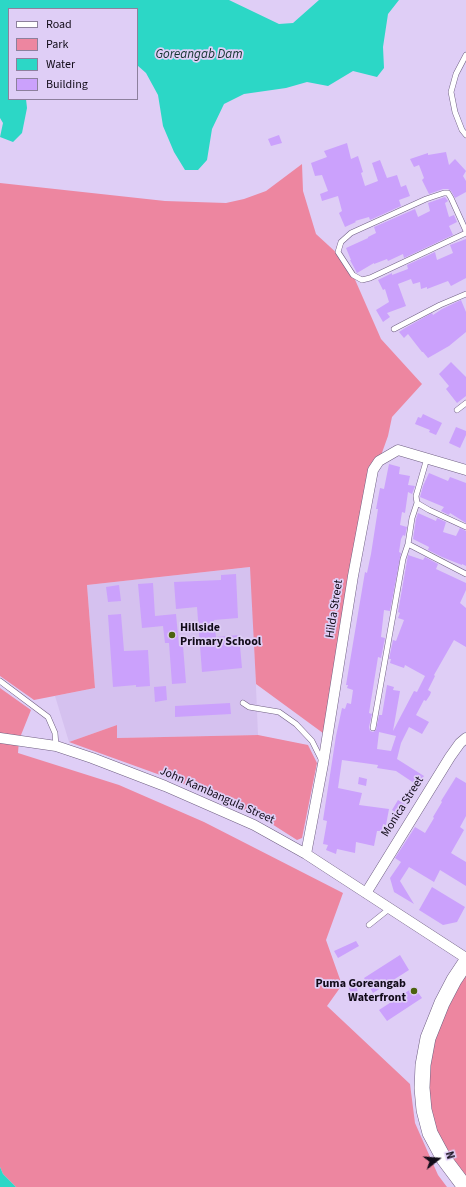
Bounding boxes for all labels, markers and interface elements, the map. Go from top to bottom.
legend [8,8,138,100]
text: Road [46,16,72,33]
text: Park [46,36,68,53]
water label: Goreangab Dam [155,47,243,63]
text: Water [46,56,75,73]
text: Building [46,76,88,93]
street label: Hilda Street [323,579,347,639]
place label: Hillside Primary School [180,621,261,649]
marker: Hillside Primary School [167,630,177,640]
street label: John Kambangula Street [157,764,277,828]
street label: Monica Street [379,774,427,840]
place label: Puma Goreangab Waterfront [315,977,406,1005]
marker: Puma Goreangab Waterfront [409,986,419,996]
north arrow [418,1139,458,1179]
text: N [442,1150,458,1161]

